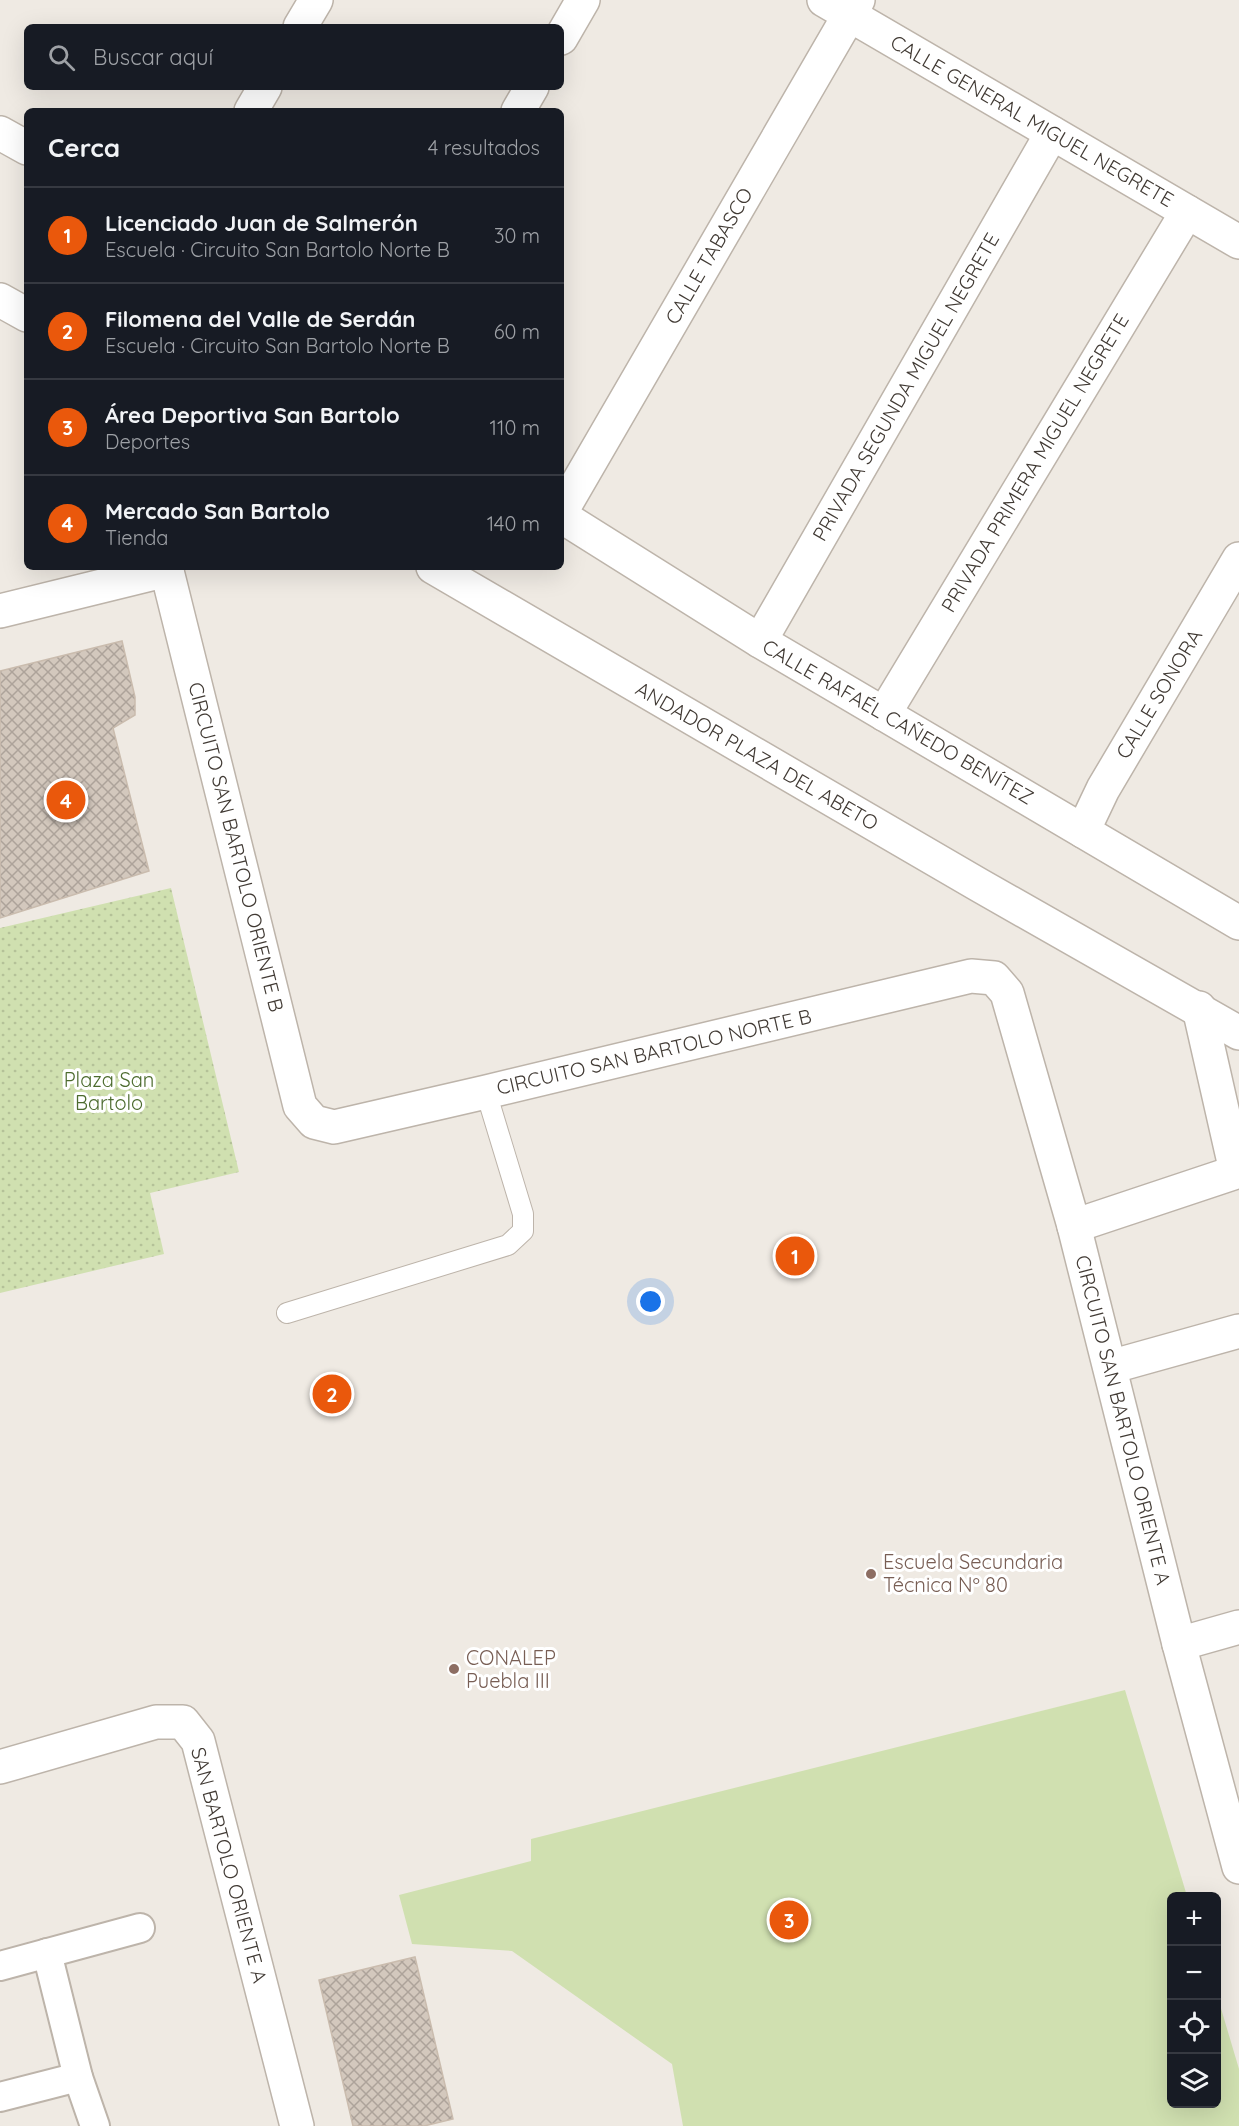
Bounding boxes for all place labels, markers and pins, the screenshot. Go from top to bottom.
pin: 4 [46,778,86,822]
pin: 1 [776,1234,814,1278]
pin: 2 [312,1372,352,1416]
place label: Escuela Secundaria Técnica Nº 80 [883,1549,1063,1597]
marker: Escuela Secundaria Técnica Nº 80 [864,1567,878,1581]
place label: CONALEP Puebla III [466,1645,556,1693]
marker: CONALEP Puebla III [447,1662,461,1676]
pin: 3 [770,1898,808,1942]

